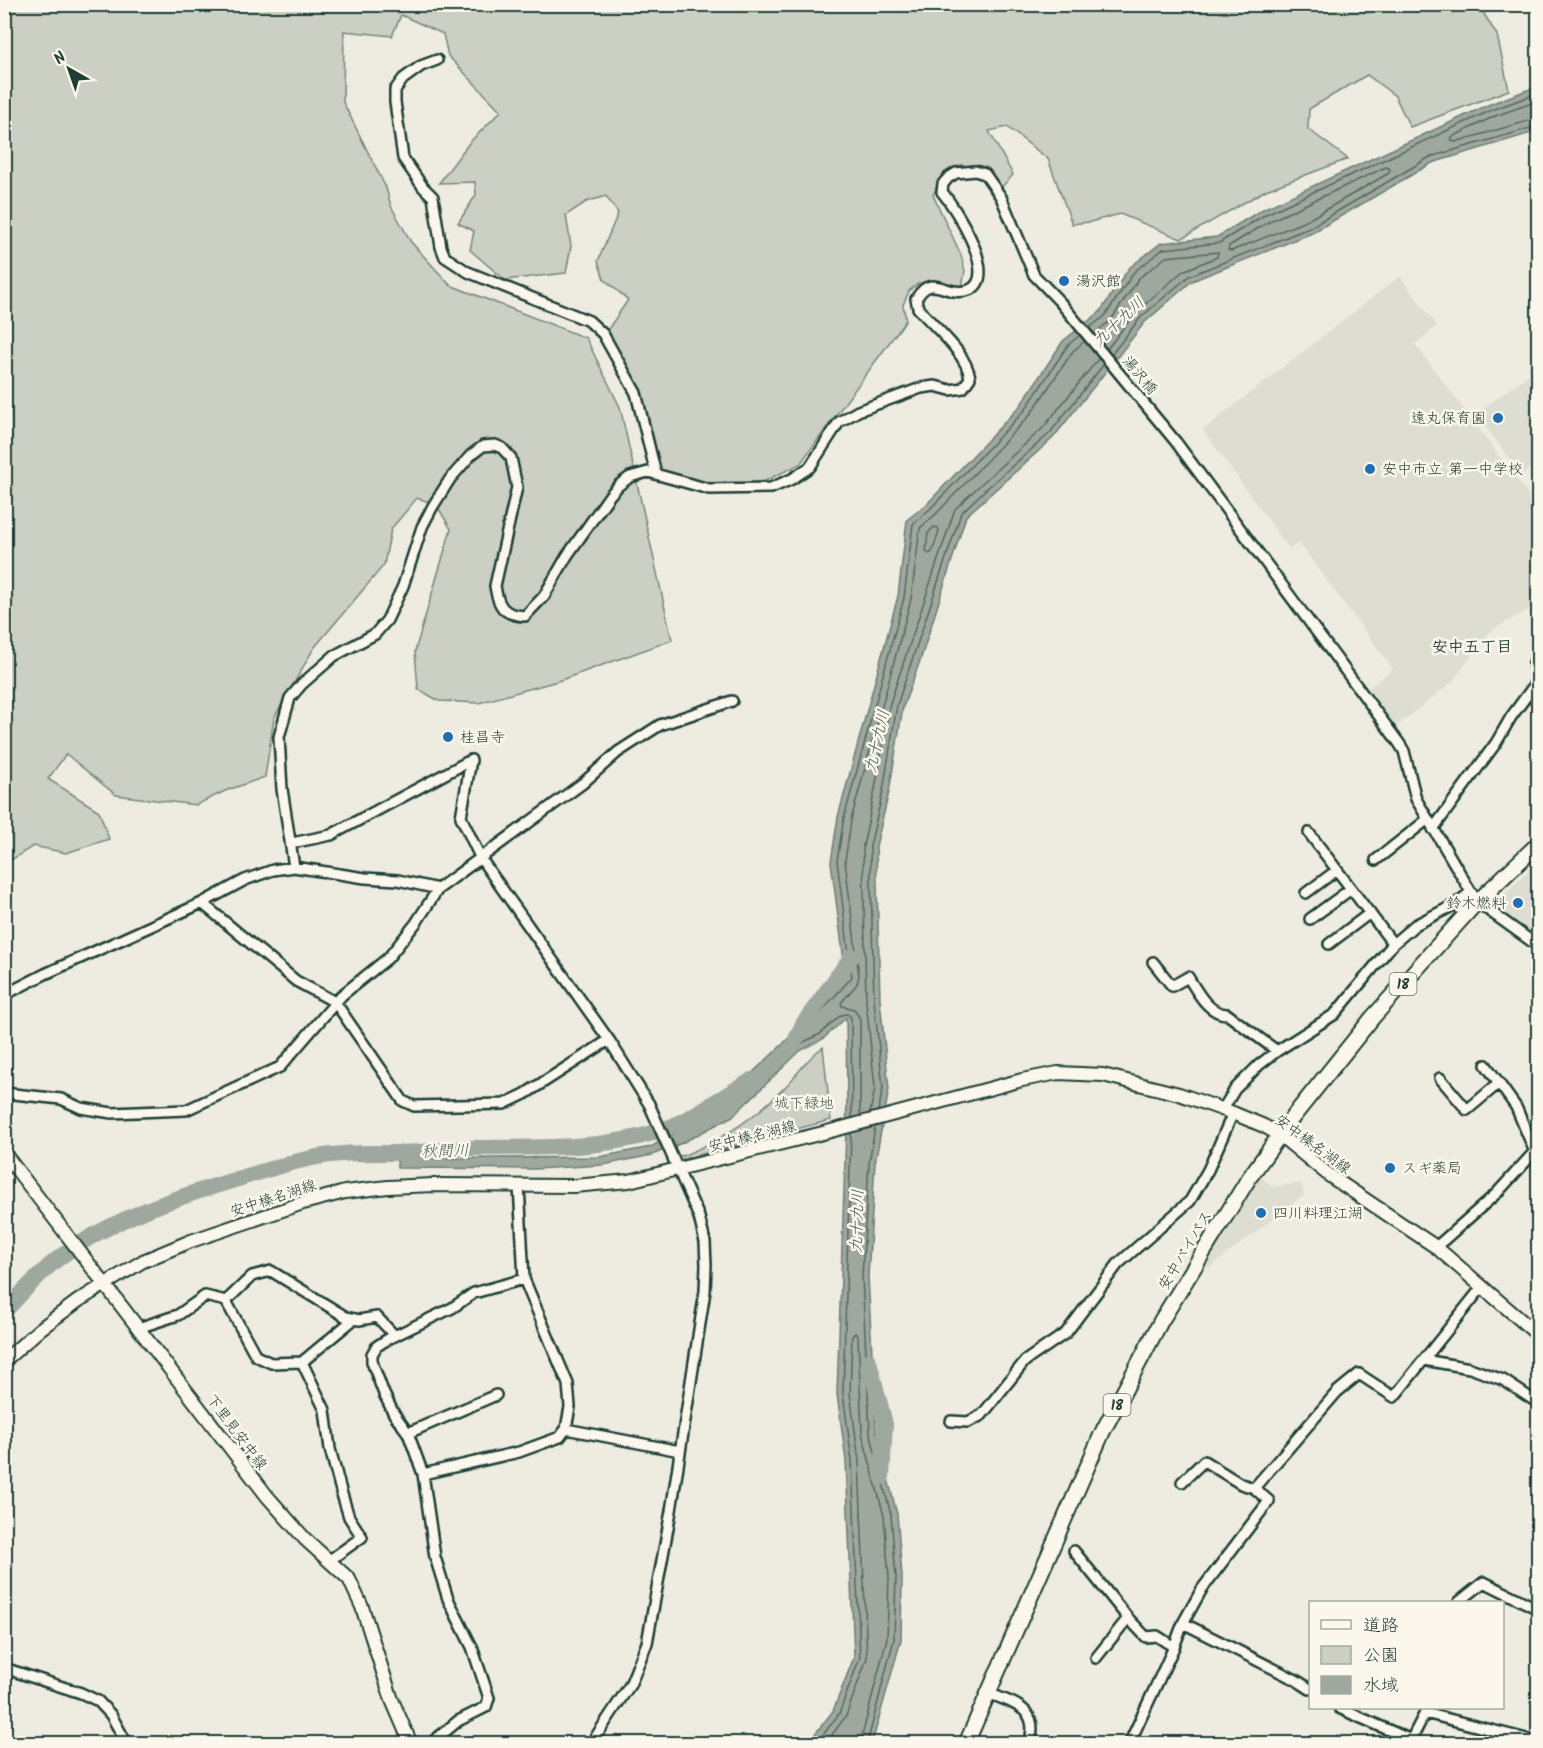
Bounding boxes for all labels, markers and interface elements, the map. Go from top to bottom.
north arrow [39,39,99,99]
text: N [48,46,72,71]
place label: 湯沢館 [1076,270,1121,294]
marker: 湯沢館 [1057,274,1071,288]
water label: 九十九川 [1087,291,1151,353]
street label: 湯沢橋 [1116,351,1163,401]
place label: 遠丸保育園 [1411,407,1486,431]
marker: 遠丸保育園 [1491,411,1505,425]
place label: 安中市立 第一中学校 [1382,458,1523,482]
marker: 安中市立 第一中学校 [1363,462,1377,476]
district label: 安中五丁目 [1432,635,1512,660]
water label: 九十九川 [858,707,897,775]
place label: 桂昌寺 [460,726,505,750]
marker: 桂昌寺 [441,730,455,744]
place label: 鈴木燃料 [1446,892,1507,916]
marker: 鈴木燃料 [1511,896,1525,910]
road number: 18 [1390,973,1416,995]
park label: 城下緑地 [774,1092,834,1116]
street label: 安中榛名湖線 [1269,1109,1356,1181]
street label: 安中榛名湖線 [706,1114,799,1160]
water label: 秋間川 [421,1138,469,1165]
place label: スギ薬局 [1402,1157,1462,1181]
marker: スギ薬局 [1383,1161,1397,1175]
street label: 安中榛名湖線 [227,1174,320,1224]
water label: 九十九川 [844,1189,871,1253]
place label: 四川料理江湖 [1273,1202,1363,1226]
street label: 安中バイパス [1152,1206,1219,1295]
marker: 四川料理江湖 [1254,1206,1268,1220]
street label: 下里見安中線 [200,1389,273,1476]
road number: 18 [1104,1394,1130,1416]
legend [1309,1601,1504,1709]
text: 道路 [1363,1612,1399,1641]
text: 公園 [1363,1642,1399,1671]
text: 水域 [1363,1672,1399,1701]

